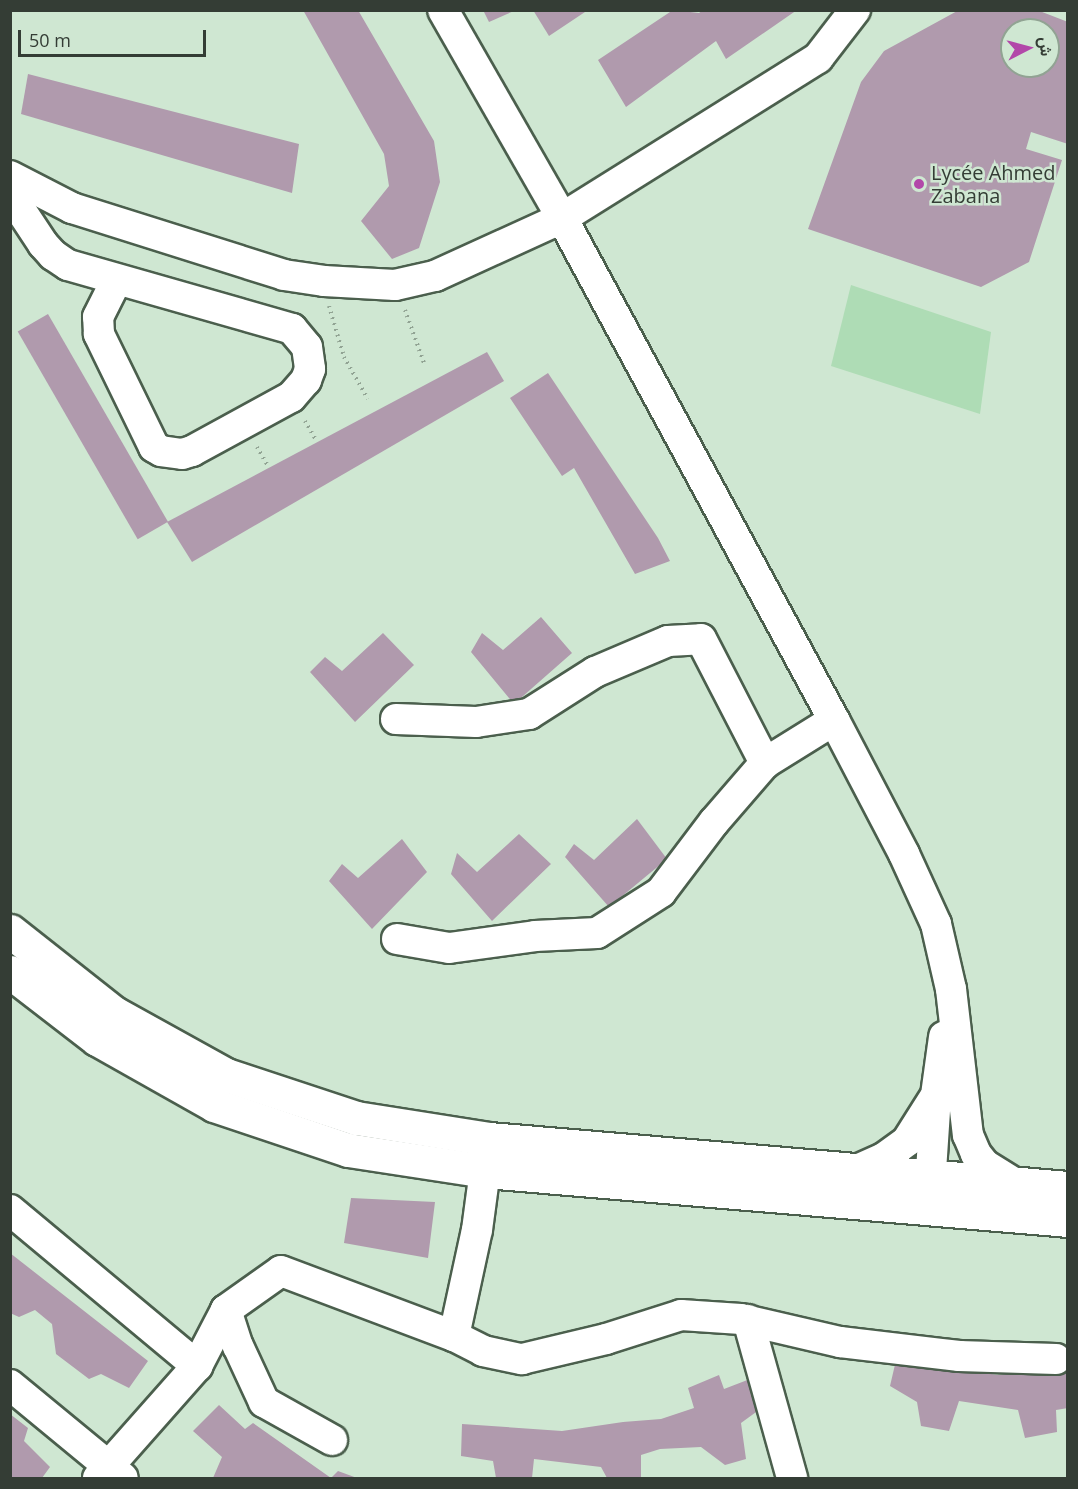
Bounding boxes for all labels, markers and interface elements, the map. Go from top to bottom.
scale bar [21,18,208,56]
north arrow [1000,18,1060,78]
text: 50 m [29,28,71,52]
text: ش [1034,36,1058,57]
place label: Lycée Ahmed Zabana [931,160,1056,207]
marker: Lycée Ahmed Zabana [912,177,926,191]

